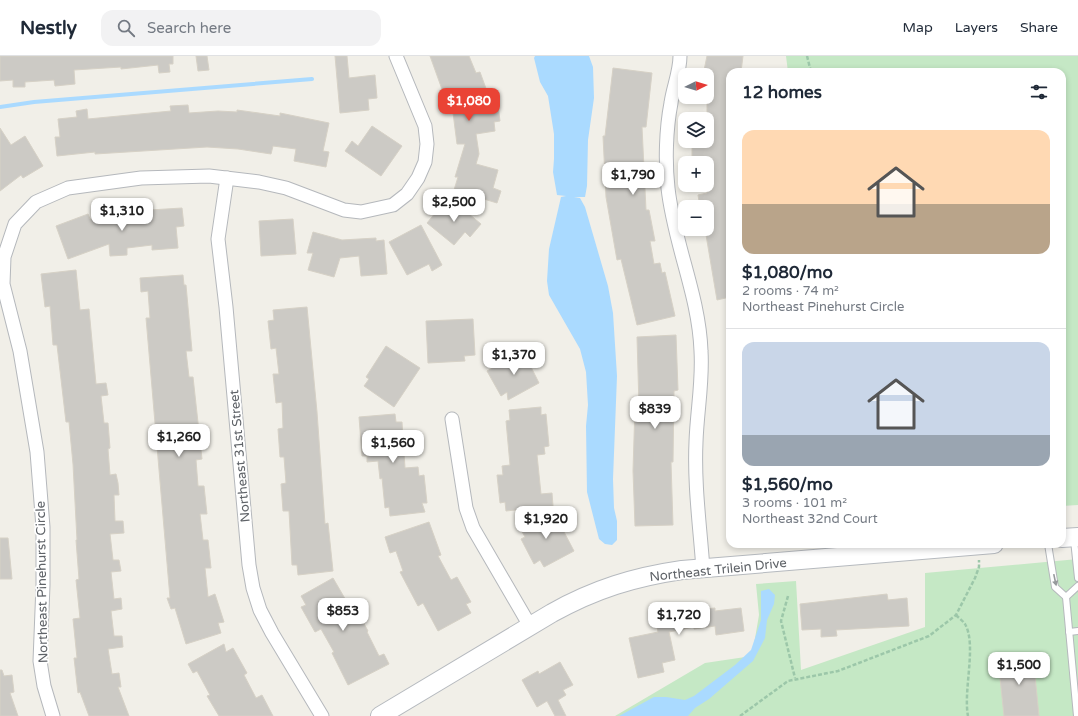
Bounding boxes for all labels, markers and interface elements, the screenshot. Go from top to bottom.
search box [101,10,381,46]
text: Nestly [20,17,77,39]
icon: search [115,17,137,39]
text: Search here [147,19,231,37]
text: Map [903,19,933,36]
text: Layers [955,19,998,36]
text: Share [1020,19,1058,36]
north arrow [678,68,714,104]
map controls [678,68,714,236]
icon: filters [1028,81,1050,103]
text: 12 homes [742,82,822,103]
pin: $1,080 [436,88,502,122]
text: $1,080 [447,93,491,109]
button: layers [678,112,714,148]
button: + [678,156,714,192]
icon: home [860,156,932,228]
pin: $1,790 [600,162,666,196]
text: $1,790 [611,167,655,183]
pin: $2,500 [421,189,487,223]
text: $2,500 [432,194,476,210]
pin: $1,310 [89,198,155,232]
button: − [678,200,714,236]
text: $1,310 [100,203,144,219]
text: $1,080/mo [742,262,833,283]
text: 2 rooms · 74 m² [742,283,839,299]
text: Northeast Pinehurst Circle [742,299,904,315]
pin: $1,370 [481,342,547,376]
text: $1,370 [492,347,536,363]
icon: home [860,368,932,440]
street label: Northeast 31st Street [226,389,254,523]
pin: $839 [631,396,679,430]
text: $839 [639,401,671,417]
pin: $1,260 [146,424,212,458]
text: $1,260 [157,429,201,445]
pin: $1,560 [360,430,426,464]
text: $1,560 [371,435,415,451]
text: $1,560/mo [742,474,833,495]
text: 3 rooms · 101 m² [742,495,847,511]
street label: Northeast Pinehurst Circle [33,501,51,663]
pin: $1,920 [513,506,579,540]
text: $1,920 [524,511,568,527]
text: Northeast 32nd Court [742,511,878,527]
street label: Northeast Trilein Drive [649,555,787,585]
one-way arrow [1052,574,1058,587]
pin: $853 [319,598,367,632]
pin: $1,720 [646,602,712,636]
text: $853 [327,603,359,619]
text: $1,720 [657,607,701,623]
pin: $1,500 [986,652,1052,686]
text: $1,500 [997,657,1041,673]

